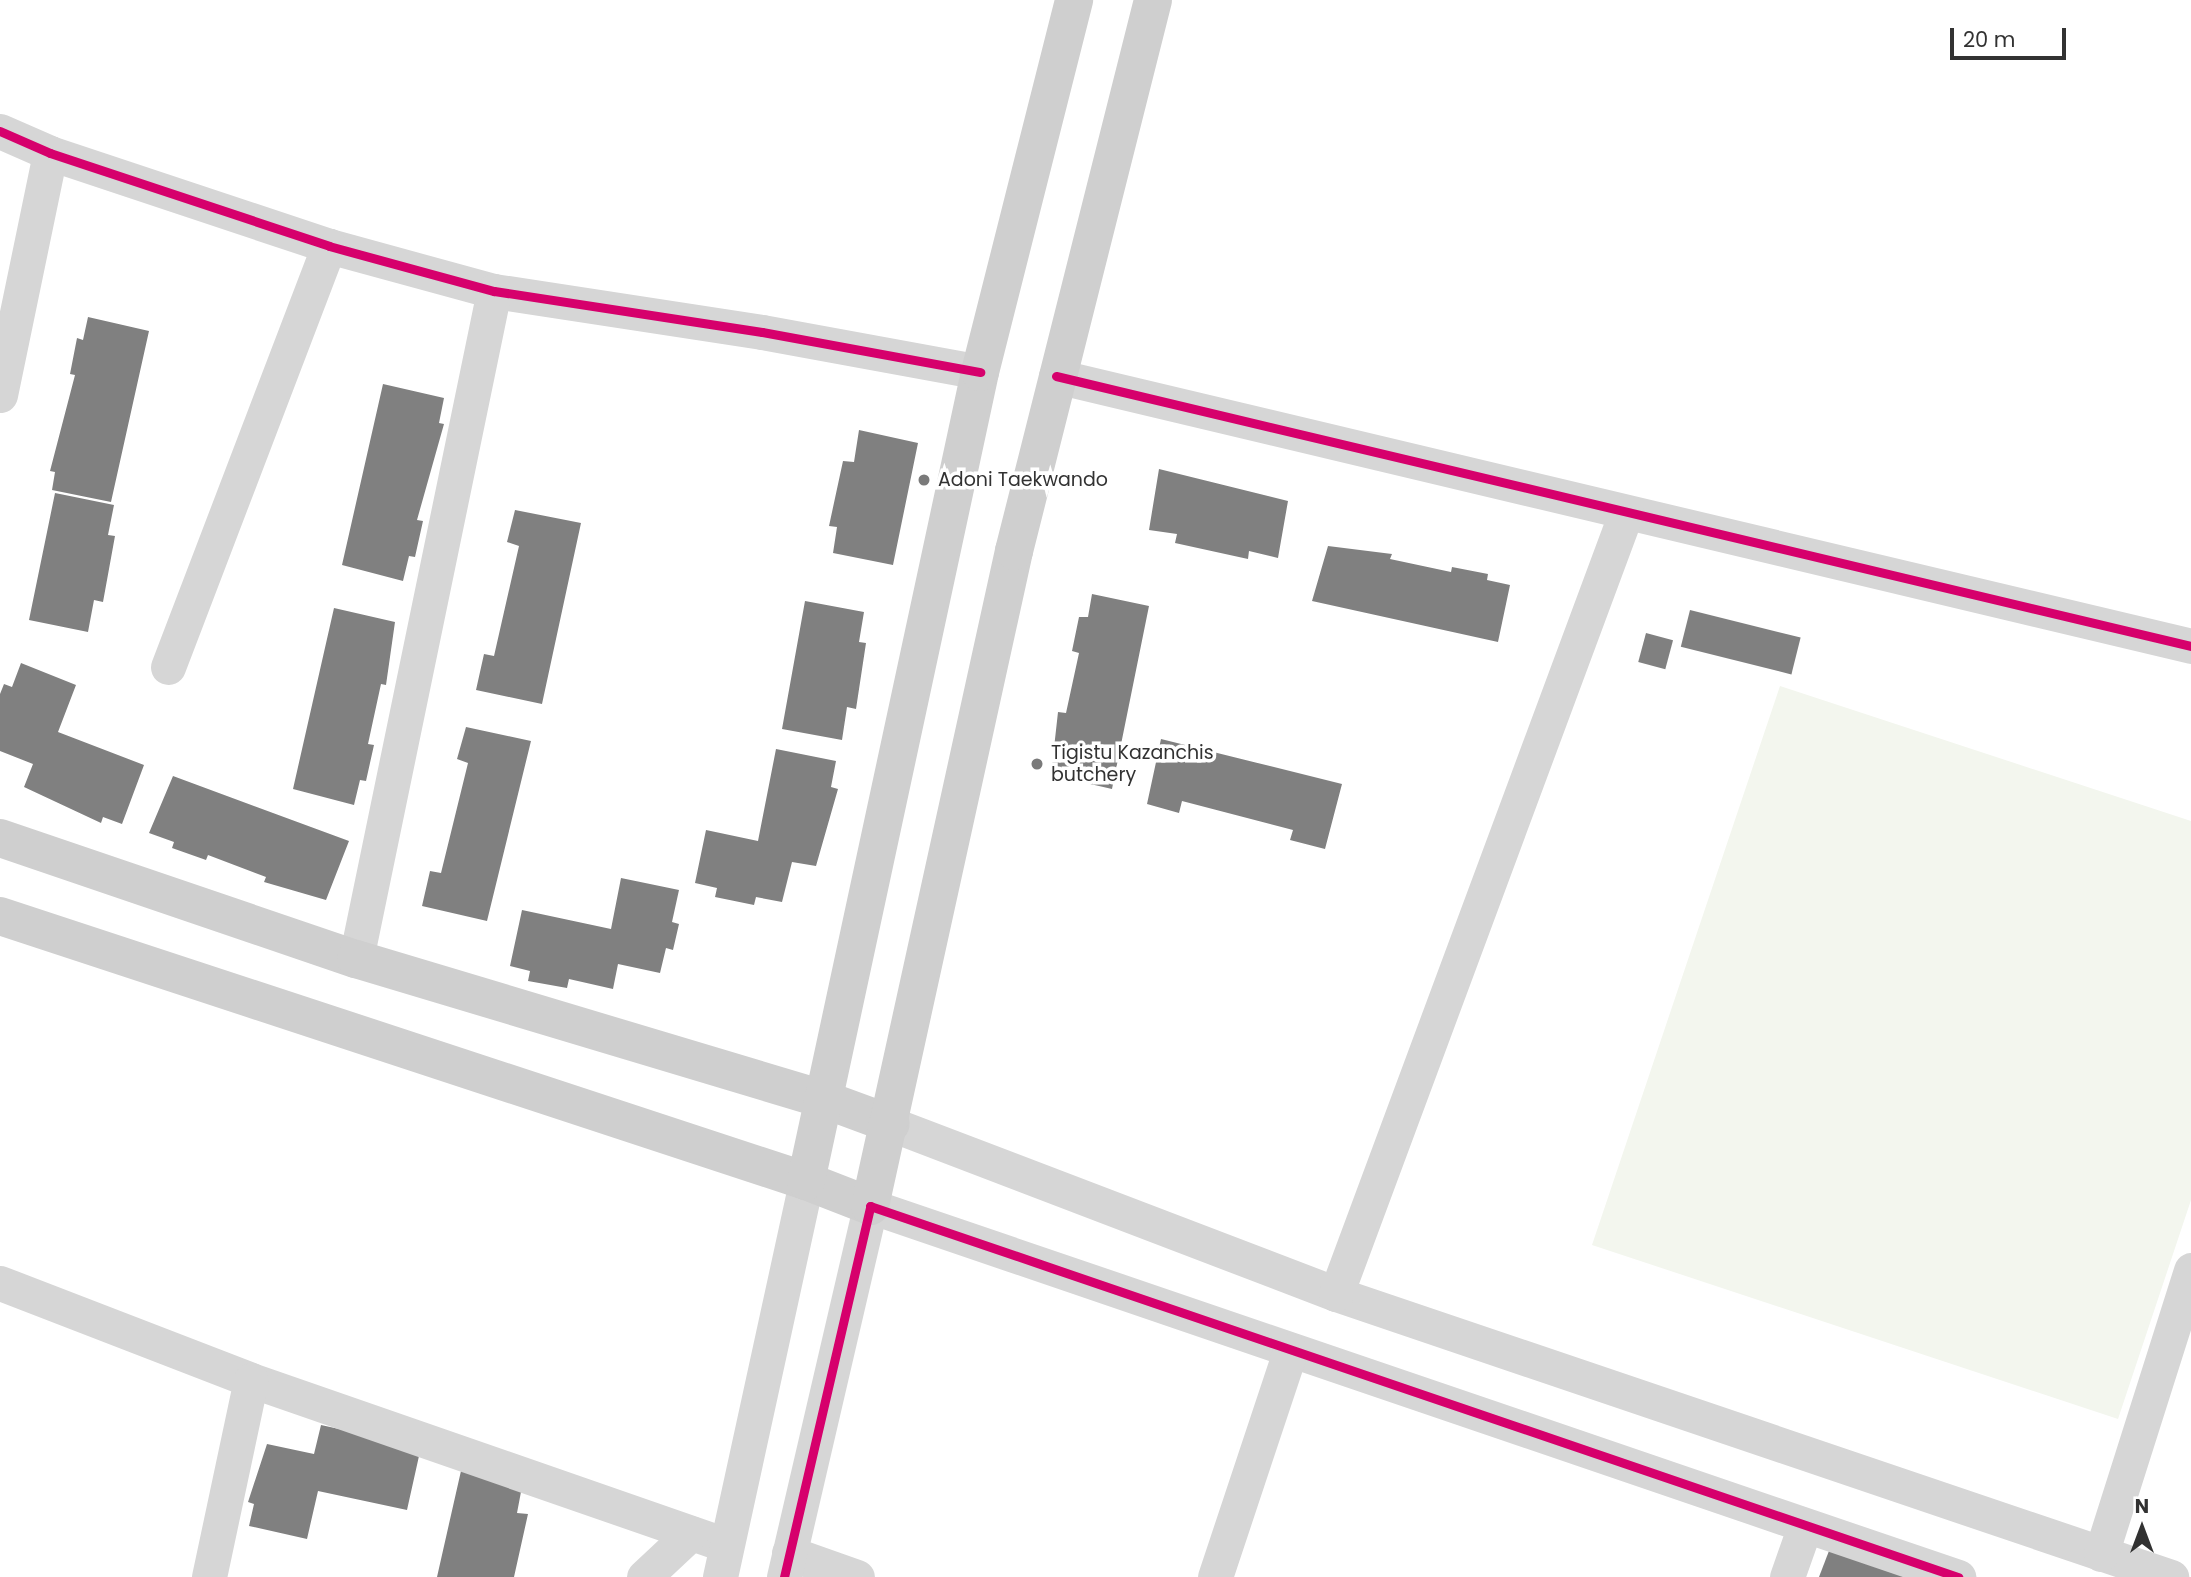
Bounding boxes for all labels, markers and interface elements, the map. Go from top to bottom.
scale bar [1953,14,2068,58]
text: 20 m [1963,25,2016,54]
place label: Adoni Taekwando [938,469,1108,491]
marker: Adoni Taekwando [916,472,932,488]
place label: Tigistu Kazanchis butchery [1051,742,1214,786]
marker: Tigistu Kazanchis butchery [1029,756,1045,772]
north arrow [2107,1493,2177,1563]
text: N [2135,1493,2149,1520]

